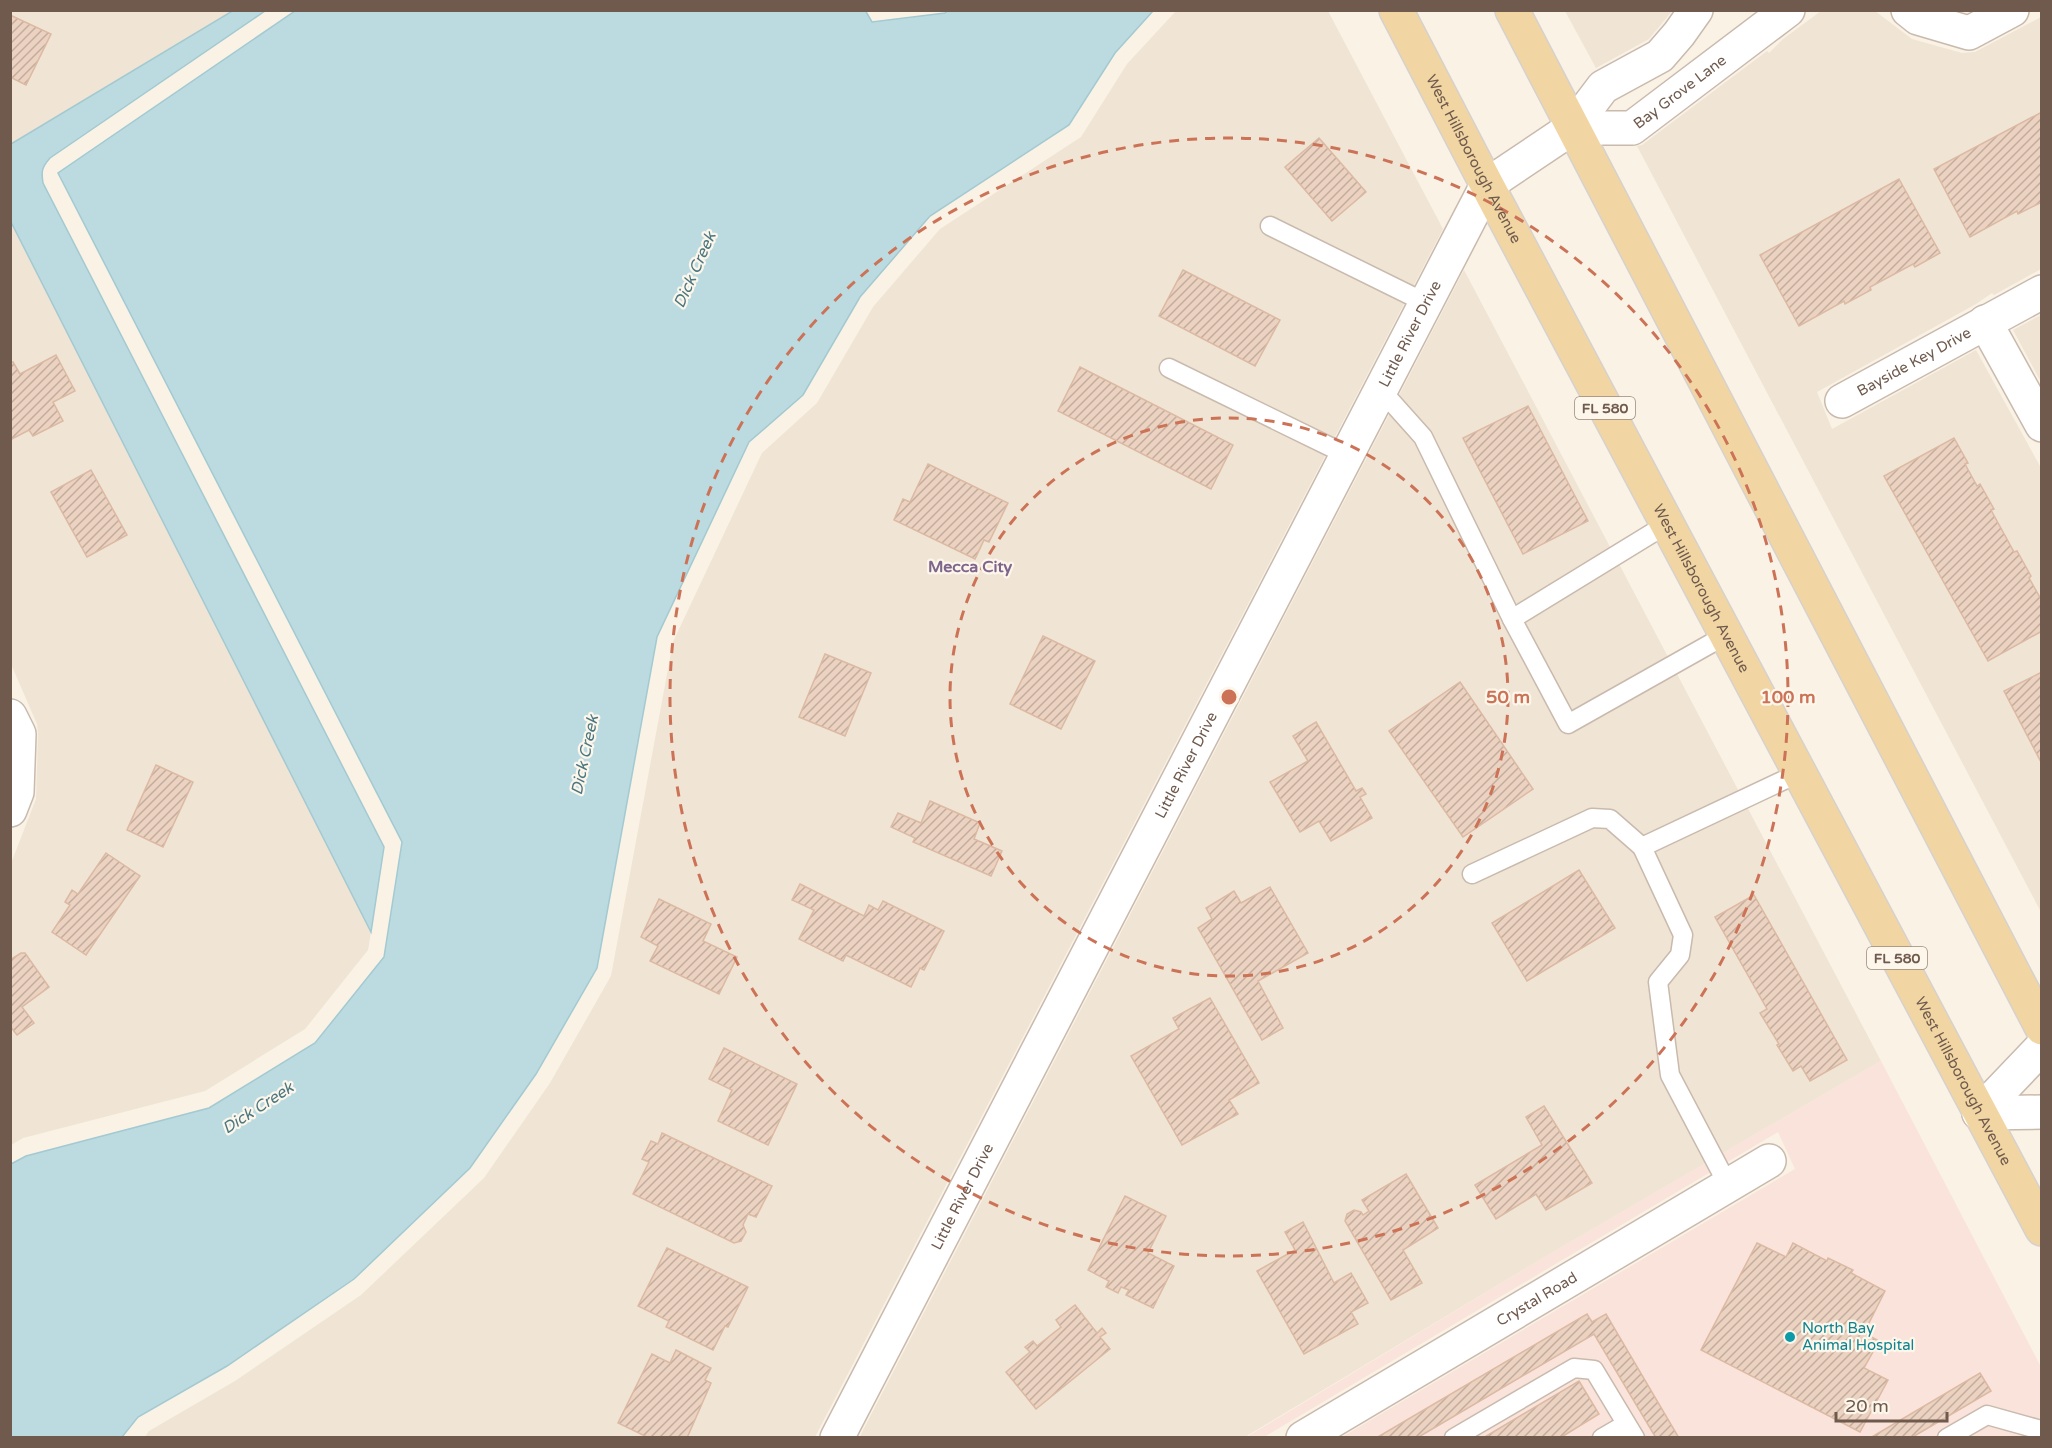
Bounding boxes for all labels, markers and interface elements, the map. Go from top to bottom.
street label: Bay Grove Lane [1630,51,1730,133]
street label: West Hillsborough Avenue [1422,71,1525,246]
water label: Dick Creek [669,228,721,311]
street label: Little River Drive [1375,277,1445,390]
street label: Bayside Key Drive [1854,323,1974,400]
road number: FL 580 [1575,397,1635,419]
street label: West Hillsborough Avenue [1649,501,1753,676]
district label: Mecca City [928,557,1012,577]
text: 50 m [1486,686,1530,708]
text: 100 m [1760,686,1816,708]
centre of rings [1219,687,1239,707]
street label: Little River Drive [1151,709,1221,821]
water label: Dick Creek [567,712,603,797]
road number: FL 580 [1867,947,1927,969]
street label: West Hillsborough Avenue [1911,994,2015,1168]
water label: Dick Creek [219,1077,298,1138]
street label: Little River Drive [927,1140,997,1253]
street label: Crystal Road [1493,1268,1580,1330]
place label: North Bay Animal Hospital [1802,1319,1914,1354]
marker: North Bay Animal Hospital [1783,1330,1797,1344]
scale bar [1836,1385,1947,1423]
text: 20 m [1845,1395,1889,1417]

